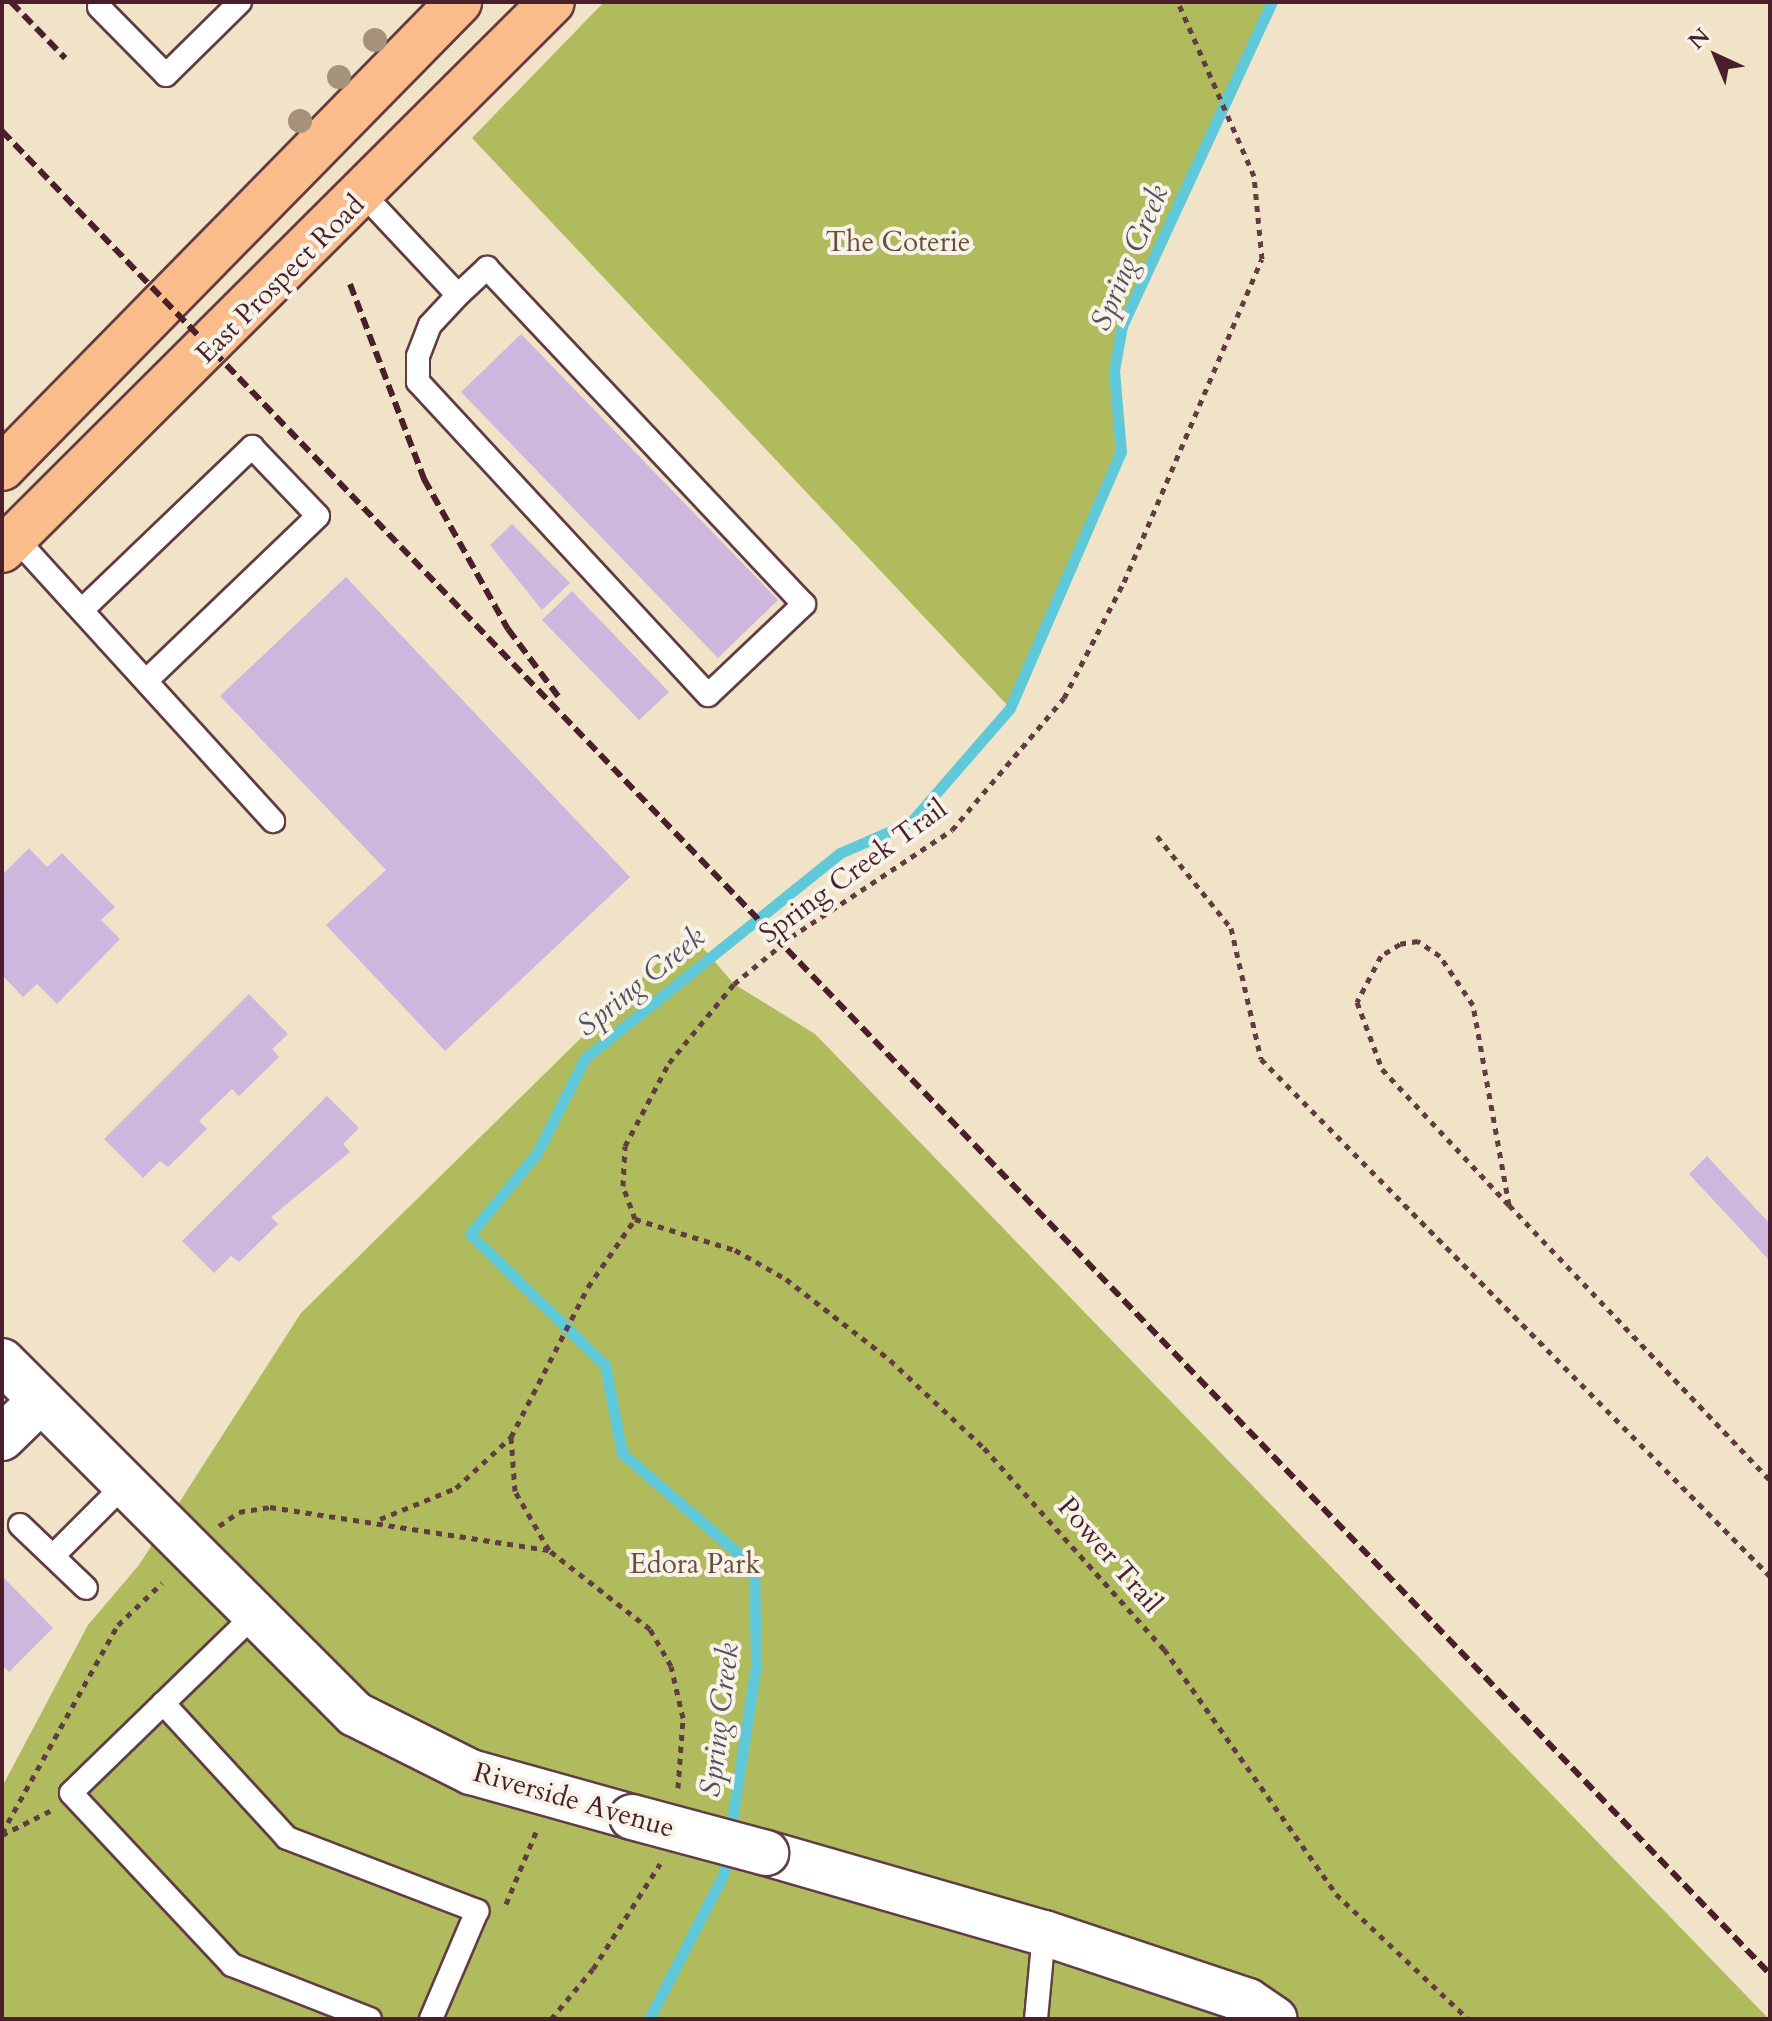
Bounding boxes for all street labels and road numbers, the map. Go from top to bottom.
street label: East Prospect Road [189,188,371,370]
street label: Spring Creek Trail [753,792,953,950]
street label: Power Trail [1051,1490,1169,1620]
street label: Riverside Avenue [470,1755,678,1845]

